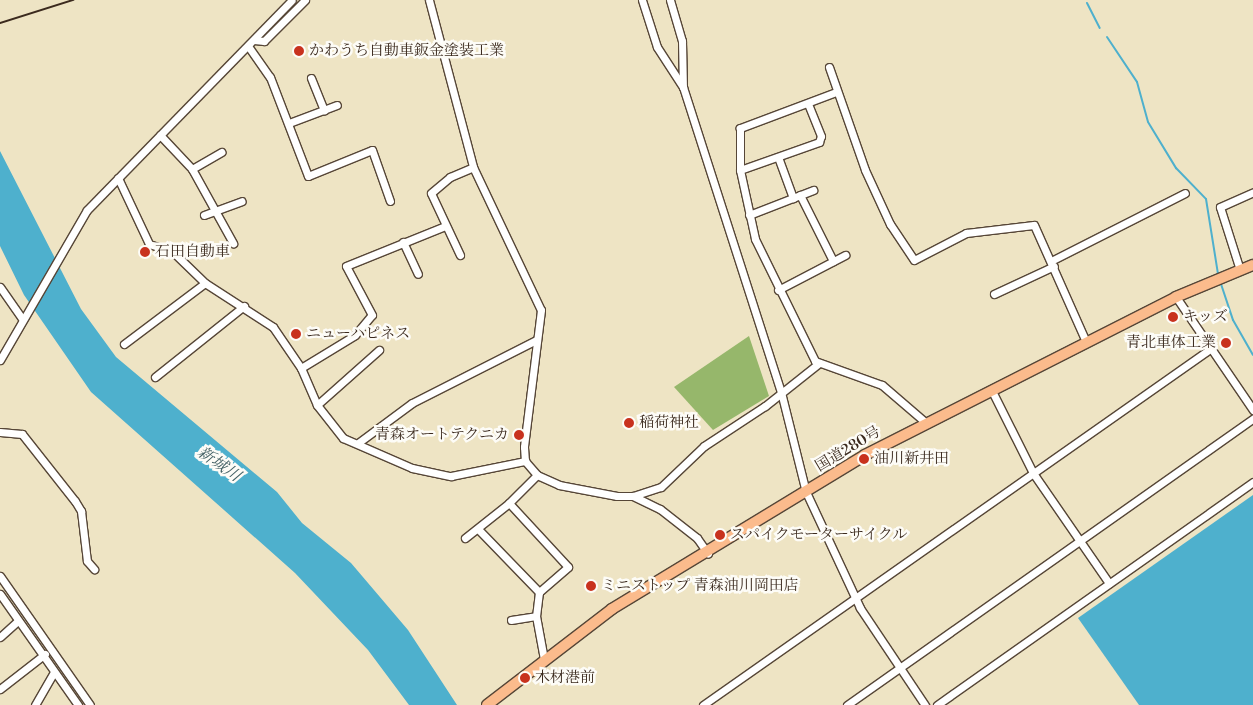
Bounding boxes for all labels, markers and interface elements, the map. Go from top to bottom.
place label: かわうち自動車鈑金塗装工業 [309,42,504,60]
marker: かわうち自動車鈑金塗装工業 [293,45,305,57]
place label: 石田自動車 [155,243,230,261]
marker: 石田自動車 [139,246,151,258]
place label: キッズ [1183,308,1228,326]
marker: キッズ [1167,311,1179,323]
place label: ニューハピネス [306,325,411,343]
marker: ニューハピネス [290,328,302,340]
place label: 青北車体工業 [1126,334,1216,352]
marker: 青北車体工業 [1220,337,1232,349]
place label: 稲荷神社 [639,414,699,432]
marker: 稲荷神社 [623,417,635,429]
street label: 国道280号 [812,423,884,475]
place label: 青森オートテクニカ [374,426,509,444]
marker: 青森オートテクニカ [513,429,525,441]
water label: 新城川 [194,442,244,486]
place label: 油川新井田 [874,450,949,468]
marker: 油川新井田 [858,453,870,465]
place label: スパイクモーターサイクル [730,526,909,544]
marker: スパイクモーターサイクル [714,529,726,541]
place label: ミニストップ 青森油川岡田店 [601,577,799,595]
marker: ミニストップ 青森油川岡田店 [585,580,597,592]
place label: 木材港前 [535,669,595,687]
marker: 木材港前 [519,672,531,684]

